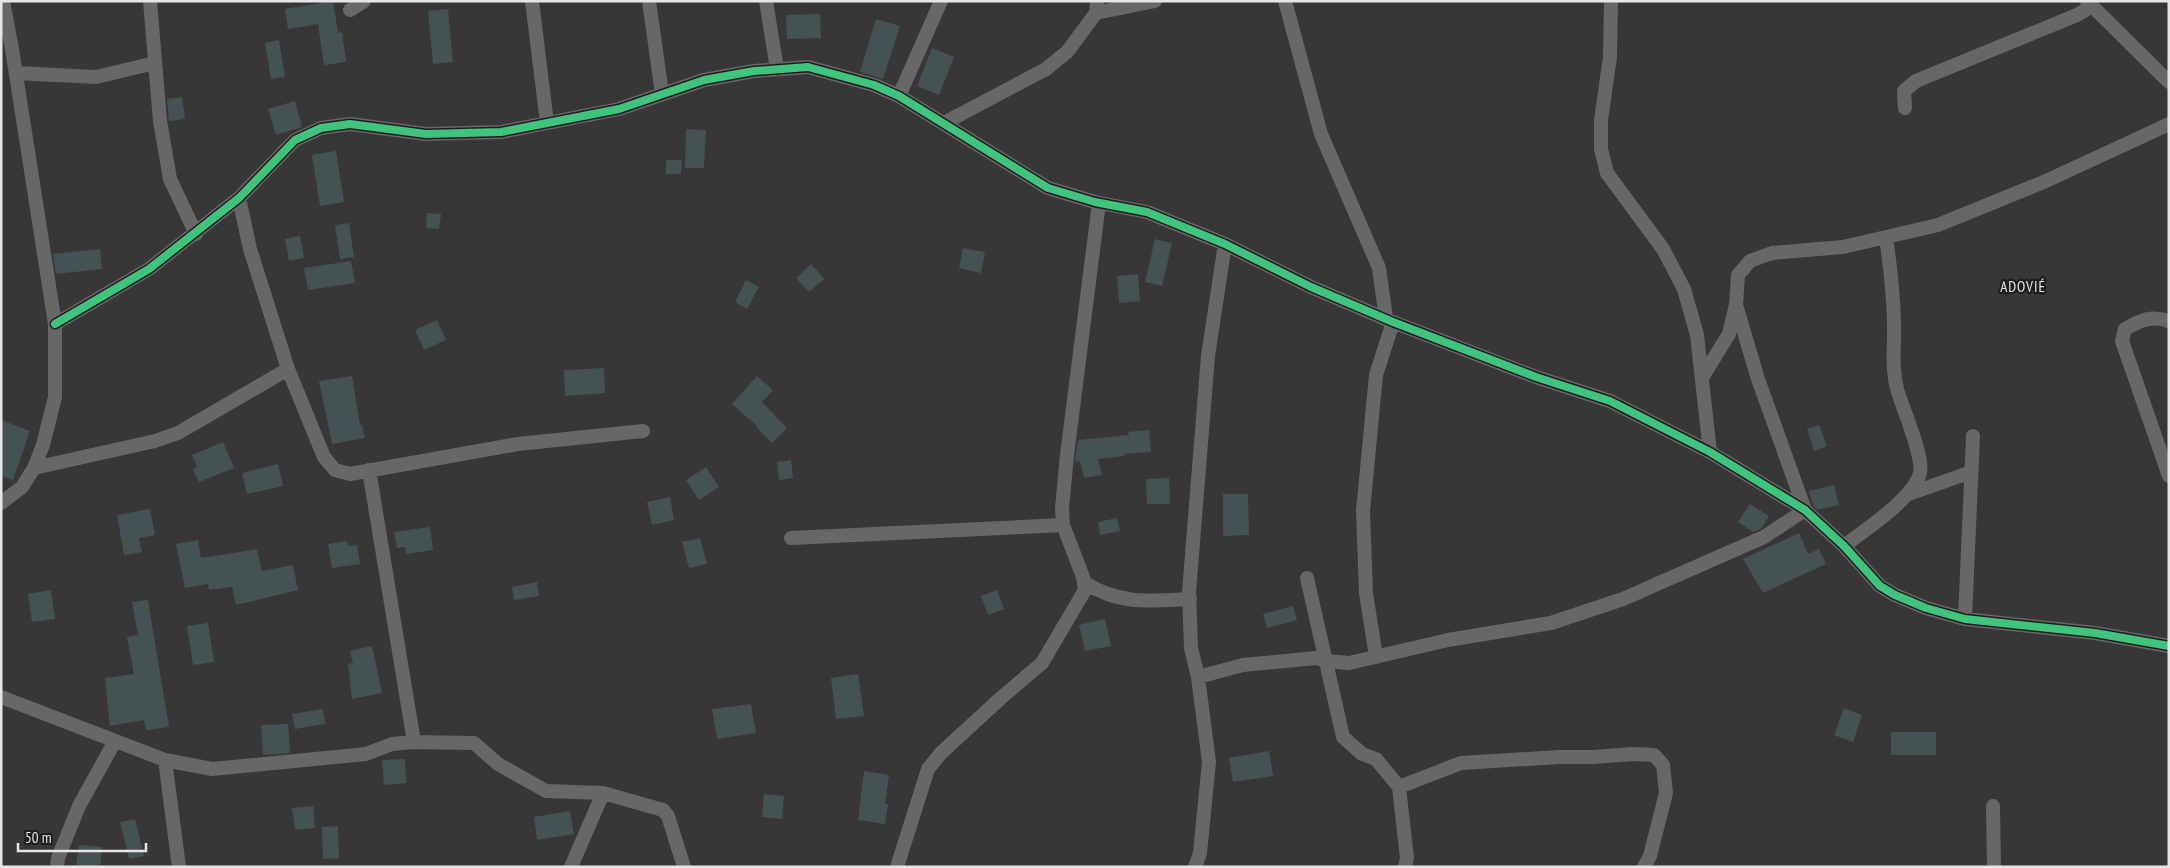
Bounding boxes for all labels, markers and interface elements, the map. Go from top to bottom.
district label: ADOVIÉ [2000,277,2046,296]
scale bar [18,820,145,852]
text: 50 m [25,828,51,847]

